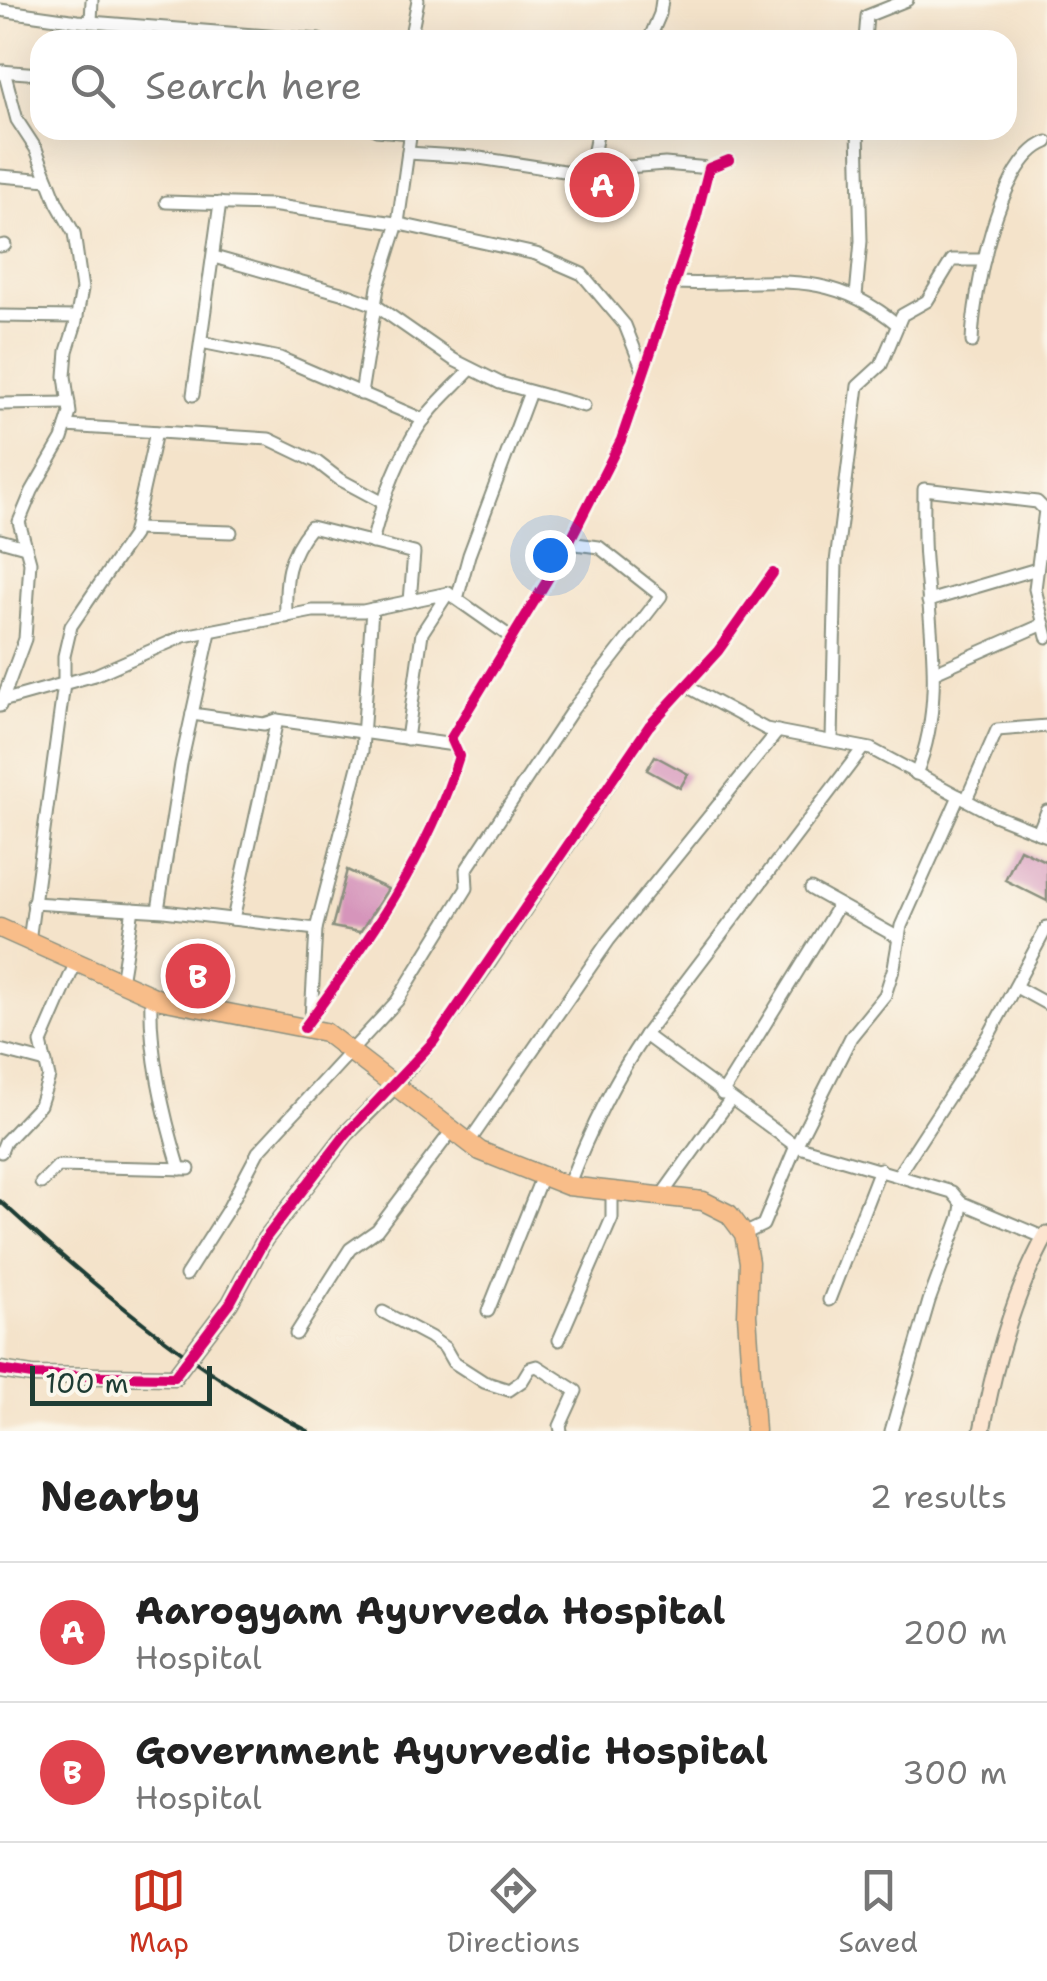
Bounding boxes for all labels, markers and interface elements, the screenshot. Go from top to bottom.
search box [30,30,1017,140]
icon: search [65,58,120,113]
text: Search here [145,60,362,111]
pin: A [570,148,634,222]
your location [525,530,576,581]
pin: B [166,938,230,1014]
scale bar [30,1361,212,1406]
text: 100 m [45,1364,129,1402]
text: Nearby [40,1468,200,1524]
text: 2 results [870,1475,1007,1518]
text: Aarogyam Ayurveda Hospital [135,1585,725,1636]
text: A [60,1611,85,1654]
text: 200 m [903,1611,1007,1654]
text: Hospital [135,1636,262,1679]
text: Government Ayurvedic Hospital [135,1725,768,1776]
text: B [63,1751,82,1794]
text: 300 m [902,1751,1007,1794]
text: Hospital [135,1776,262,1819]
tab: Map [129,1863,189,1961]
tab: Directions [447,1863,580,1961]
tab: Saved [838,1863,918,1961]

